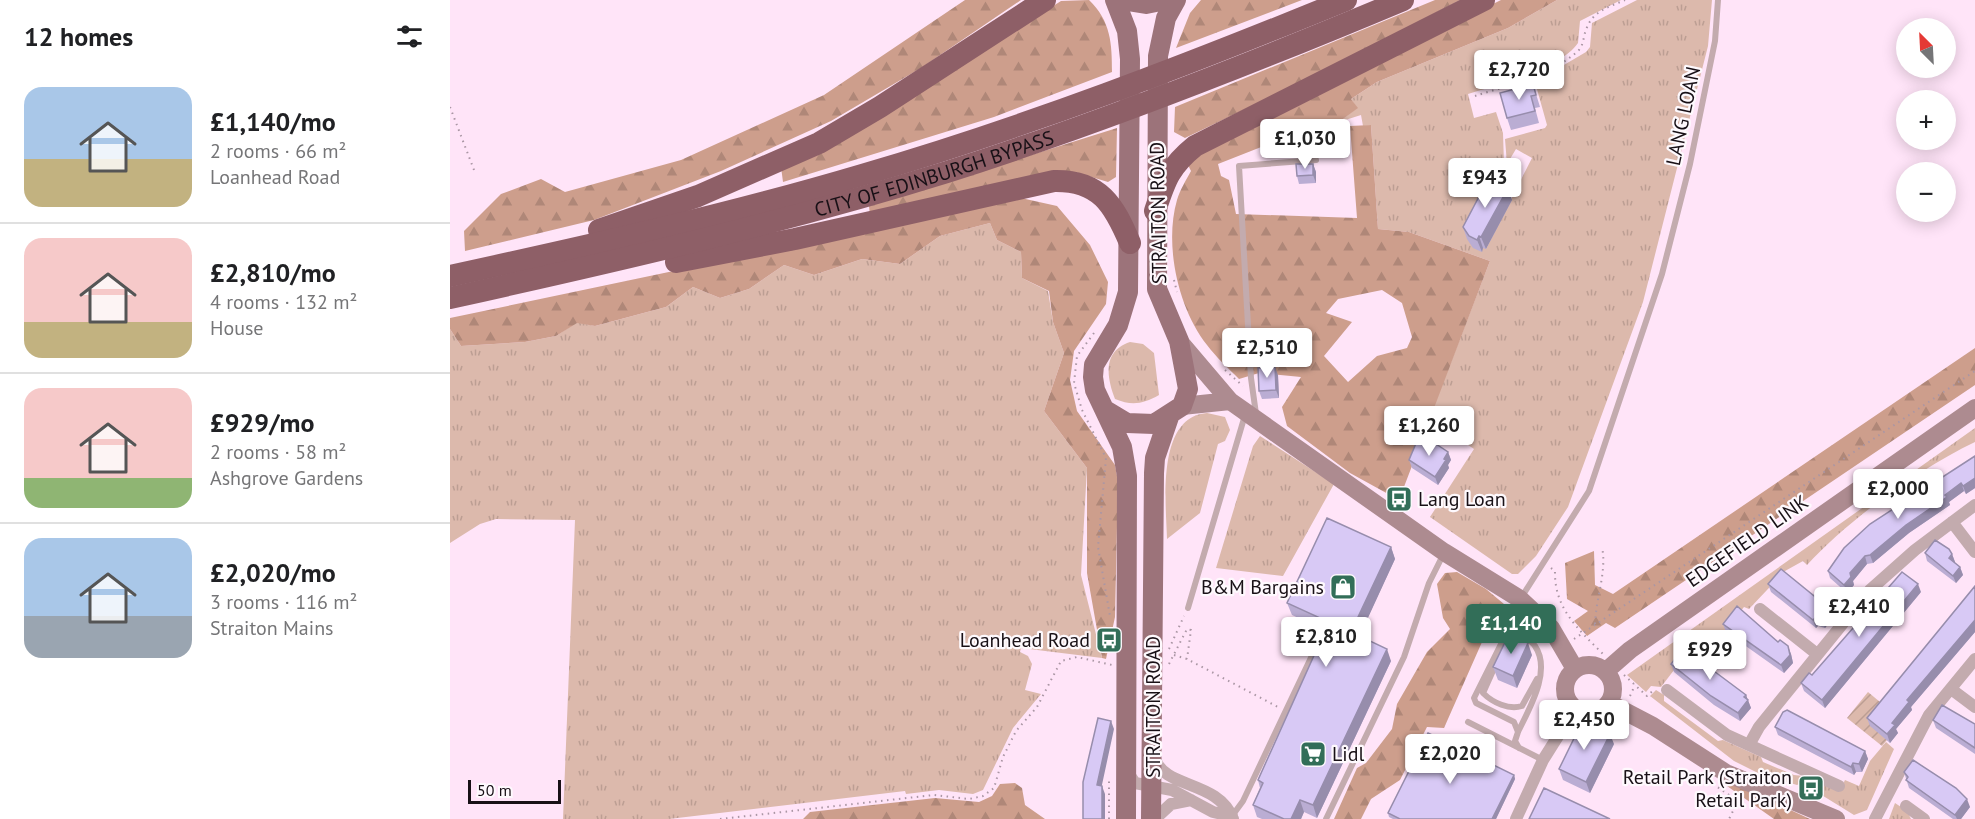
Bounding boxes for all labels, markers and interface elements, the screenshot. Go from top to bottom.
north arrow [1896,18,1956,78]
map controls [1896,18,1956,222]
text: 12 homes [24,20,133,53]
icon: filters [393,20,426,53]
pin: £2,720 [1470,50,1568,101]
text: £2,720 [1488,56,1550,82]
street label: LANG LOAN [1660,64,1706,168]
button: + [1896,90,1956,150]
text: £1,140/mo [210,105,336,138]
icon: home [72,111,144,183]
pin: £1,030 [1256,119,1354,170]
street label: CITY OF EDINBURGH BYPASS [812,124,1057,223]
text: £1,030 [1274,125,1336,151]
text: 2 rooms · 66 m² [210,138,346,164]
street label: STRAITON ROAD [1144,142,1172,284]
pin: £943 [1449,158,1521,209]
button: − [1896,162,1956,222]
text: Loanhead Road [210,164,340,190]
text: £943 [1462,164,1508,190]
text: £2,810/mo [210,256,336,289]
icon: home [72,262,144,334]
text: 4 rooms · 132 m² [210,289,357,315]
text: House [210,315,264,341]
pin: £2,510 [1218,328,1316,379]
text: £2,510 [1236,334,1298,360]
text: £929/mo [210,406,314,439]
pin: £1,260 [1380,406,1478,457]
icon: home [72,412,144,484]
text: £1,260 [1398,412,1460,438]
text: 2 rooms · 58 m² [210,439,346,465]
text: Ashgrove Gardens [210,465,363,491]
pin: £2,000 [1849,469,1947,520]
text: £2,000 [1867,475,1929,501]
bus stop icon: Lang Loan [1384,484,1414,514]
place label: Lang Loan [1418,486,1506,512]
street label: EDGEFIELD LINK [1680,489,1814,593]
text: £2,020/mo [210,556,336,589]
icon: home [72,562,144,634]
shop icon: B&M Bargains [1328,572,1358,602]
place label: B&M Bargains [1201,574,1324,600]
pin: £2,410 [1810,587,1908,638]
text: 3 rooms · 116 m² [210,589,357,615]
text: £2,410 [1828,593,1890,619]
pin: £1,140 [1462,604,1560,655]
text: £1,140 [1480,610,1542,636]
text: Straiton Mains [210,615,334,641]
pin: £2,810 [1277,617,1375,668]
text: £2,810 [1295,623,1357,649]
bus stop icon: Loanhead Road [1094,625,1124,655]
place label: Loanhead Road [960,627,1090,653]
pin: £929 [1674,630,1746,681]
street label: STRAITON ROAD [1140,636,1166,778]
text: £929 [1687,636,1733,662]
pin: £2,450 [1535,700,1633,751]
text: £2,450 [1553,706,1615,732]
pin: £2,020 [1401,734,1499,785]
supermarket icon: Lidl [1298,739,1328,769]
text: £2,020 [1419,740,1481,766]
place label: Lidl [1332,741,1364,767]
place label: Retail Park (Straiton Retail Park) [1623,764,1792,813]
bus stop icon: Retail Park (Straiton Retail Park) [1796,773,1826,803]
scale bar [468,777,561,804]
text: 50 m [477,780,512,800]

